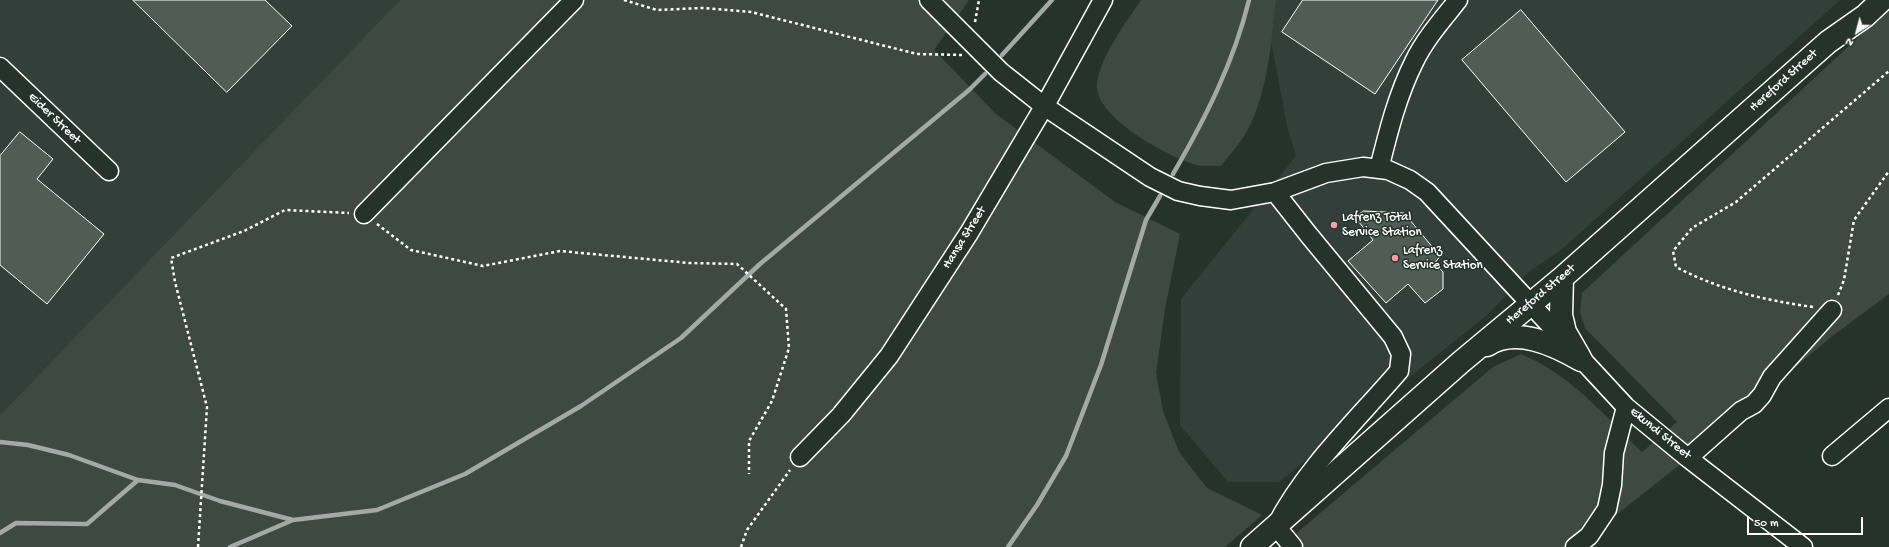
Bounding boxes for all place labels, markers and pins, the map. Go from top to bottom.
place label: Lafrenz Total Service Station [1342,210,1422,241]
marker: Lafrenz Total Service Station [1329,220,1339,230]
place label: Lafrenz Service Station [1403,243,1483,274]
marker: Lafrenz Service Station [1390,253,1400,263]

